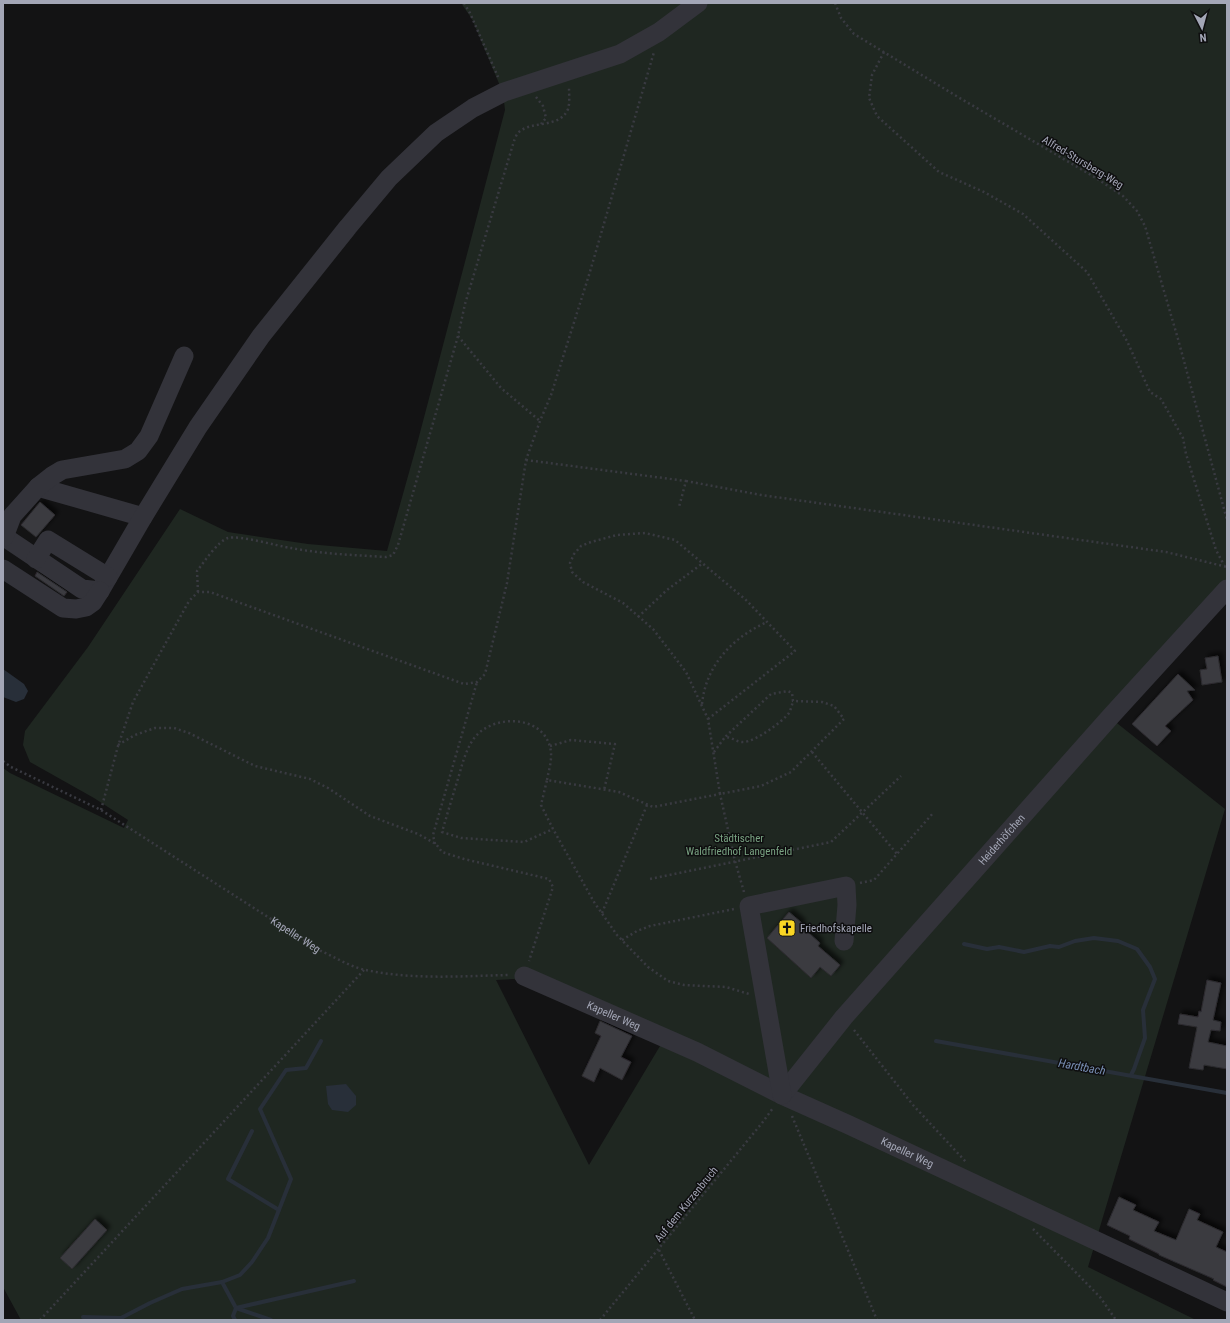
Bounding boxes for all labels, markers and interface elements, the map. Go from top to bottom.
north arrow [1182,8,1222,48]
text: N [1199,31,1207,44]
street label: Alfred-Stursberg-Weg [1040,133,1126,192]
street label: Heiderhöfchen [976,812,1028,868]
park label: Städtischer Waldfriedhof Langenfeld [686,832,792,858]
street label: Kapeller Weg [268,914,323,956]
church icon: Friedhofskapelle [777,918,797,938]
place label: Friedhofskapelle [800,922,872,935]
street label: Kapeller Weg [585,999,642,1033]
water label: Hardtbach [1057,1056,1107,1078]
street label: Kapeller Weg [879,1135,936,1171]
street label: Auf dem Kurzenbruch [652,1164,721,1245]

